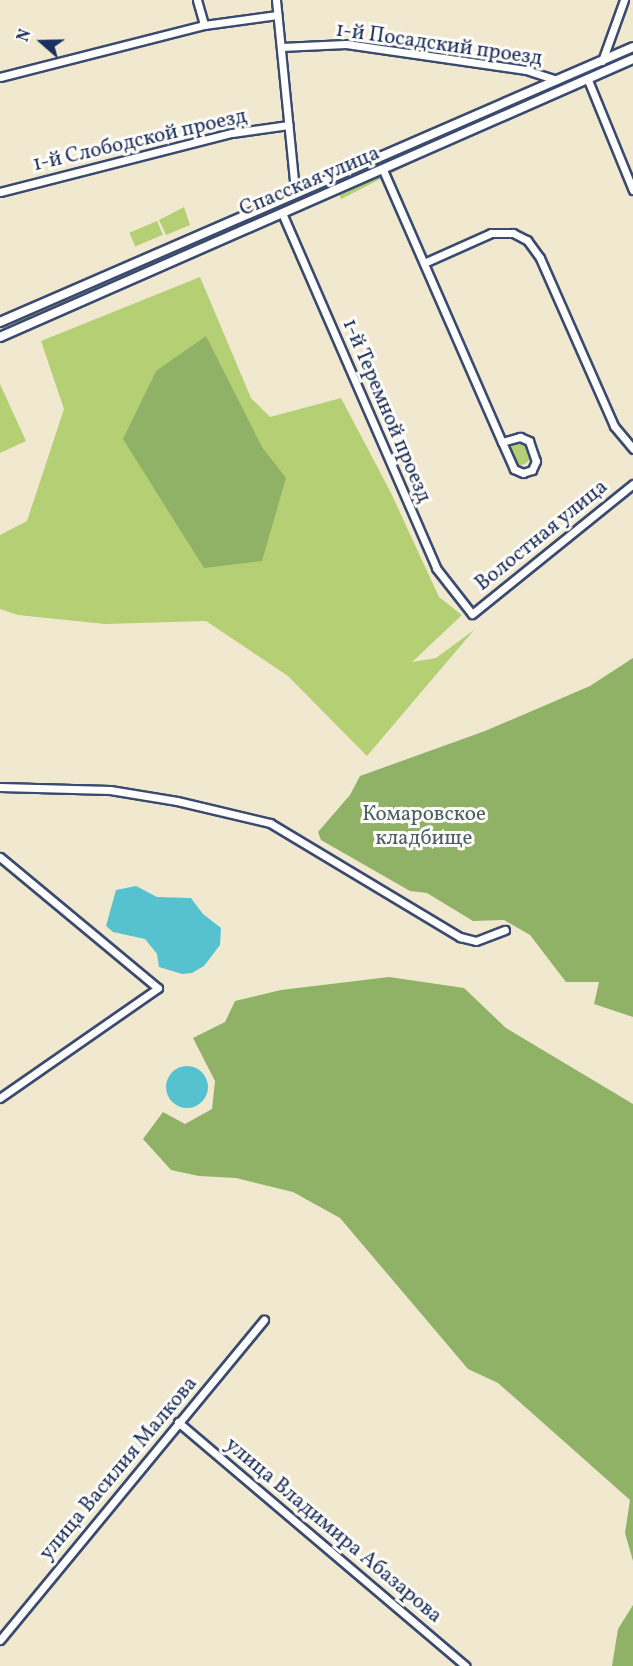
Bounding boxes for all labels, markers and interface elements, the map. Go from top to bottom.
north arrow [12,12,72,72]
street label: 1-й Посадский проезд [334,18,544,72]
text: N [13,27,37,45]
street label: 1-й Слободской проезд [31,104,249,178]
street label: Спасская улица [236,141,384,223]
street label: 1-й Теремной проезд [336,315,436,507]
street label: Волостная улица [470,475,614,597]
park label: Комаровское кладбище [362,802,486,852]
street label: улица Василия Малкова [35,1372,203,1566]
street label: улица Владимира Абазарова [219,1433,447,1629]

